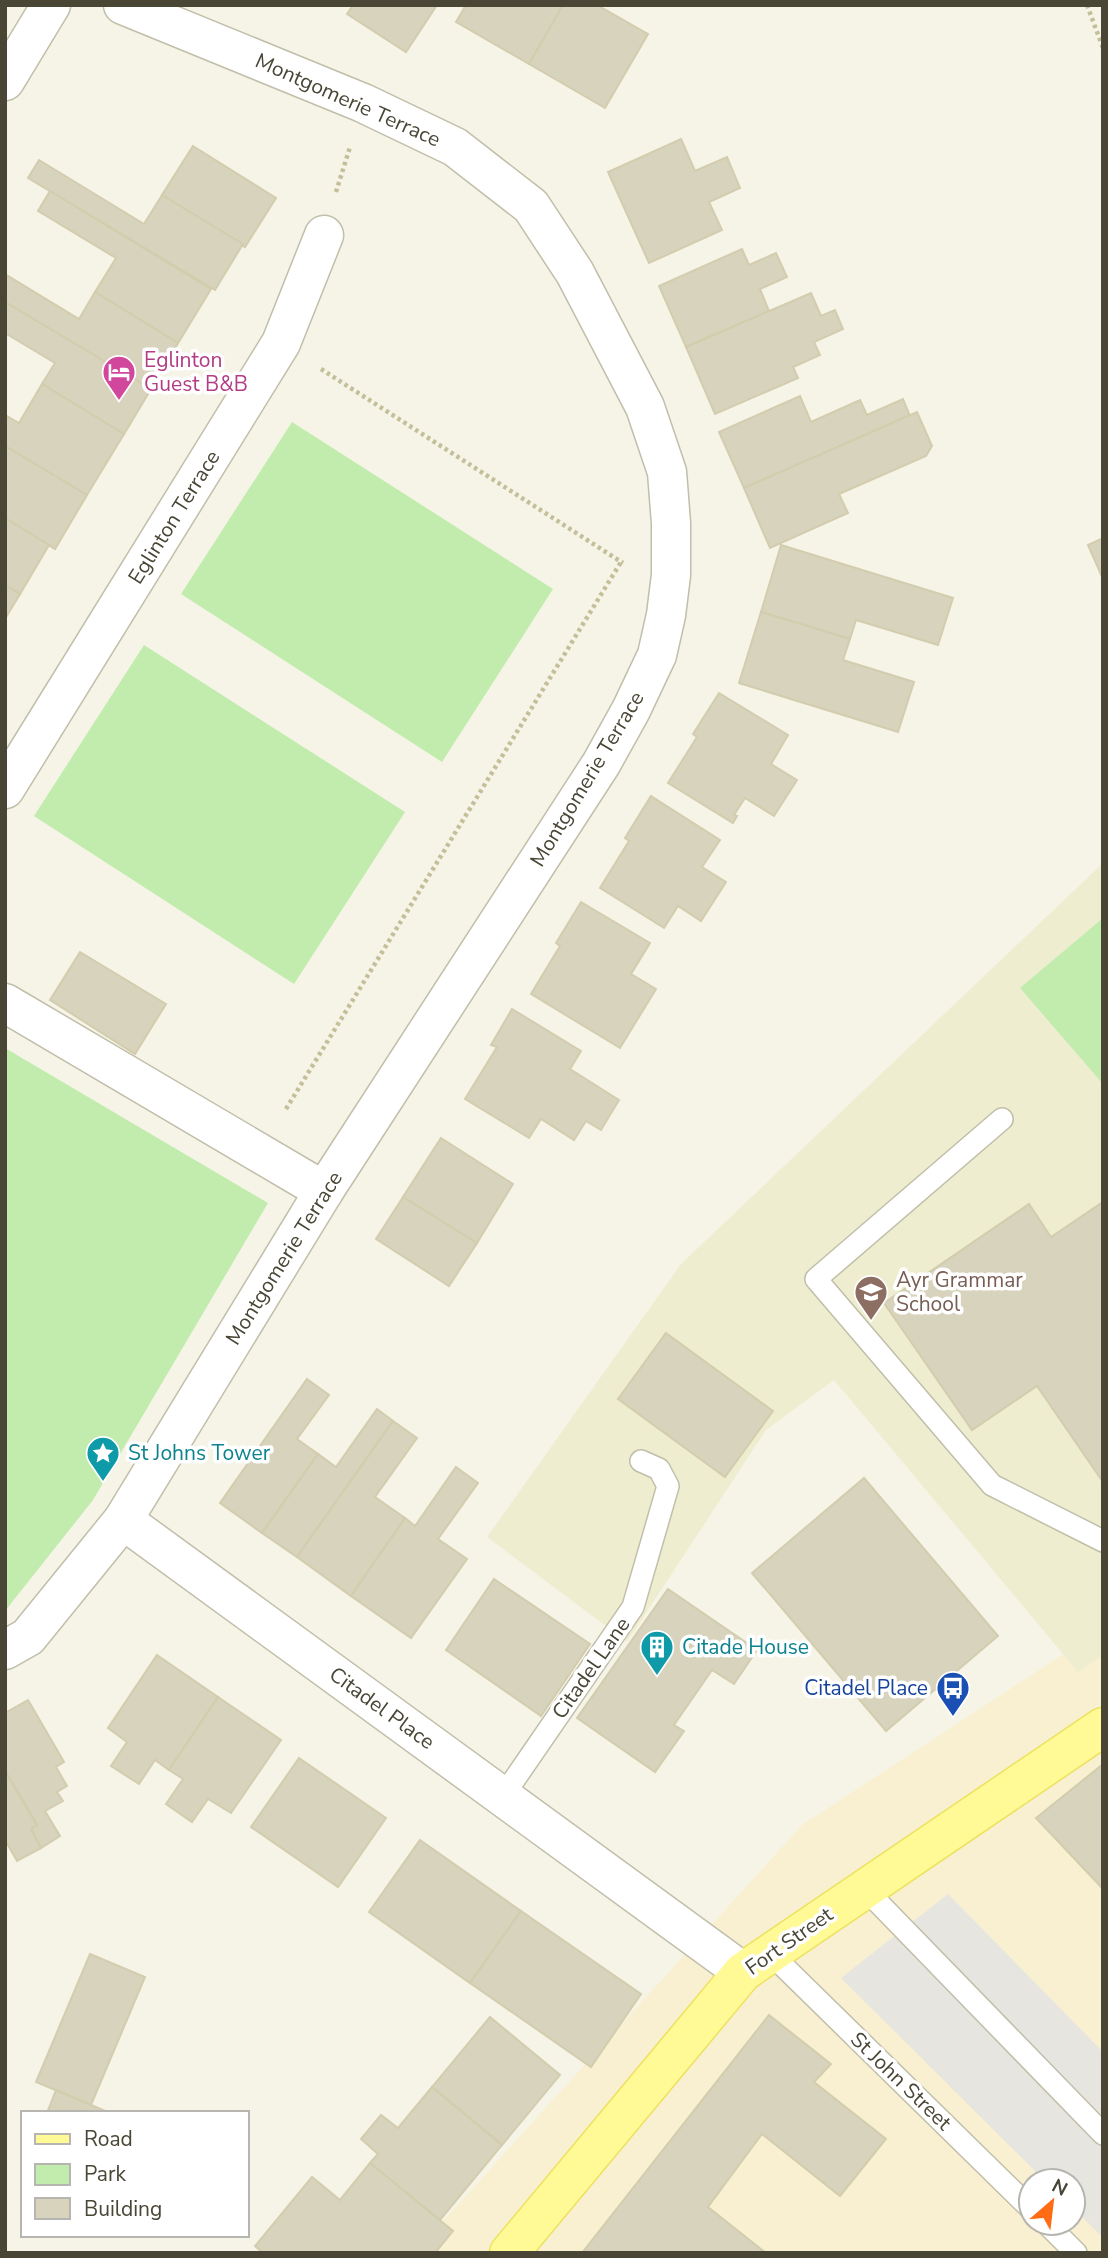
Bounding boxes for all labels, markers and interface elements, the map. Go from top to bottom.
street label: Montgomerie Terrace [251,47,445,153]
place label: Eglinton Guest B&B [144,346,248,398]
hotel icon: Eglinton Guest B&B [100,353,138,402]
street label: Eglinton Terrace [122,445,226,589]
street label: Montgomerie Terrace [524,686,650,872]
street label: Montgomerie Terrace [219,1166,349,1350]
place label: Ayr Grammar School [896,1266,1023,1318]
school or university icon: Ayr Grammar School [852,1273,890,1322]
place icon: St Johns Tower [84,1434,122,1483]
place label: St Johns Tower [128,1439,271,1467]
street label: Citadel Lane [546,1612,636,1724]
building icon: Citade House [638,1628,676,1677]
place label: Citade House [682,1633,809,1661]
street label: Citadel Place [324,1660,440,1756]
bus stop icon: Citadel Place [934,1669,972,1718]
place label: Citadel Place [804,1674,928,1702]
street label: Fort Street [740,1900,839,1981]
street label: St John Street [844,2026,958,2137]
legend [21,2111,248,2237]
text: Road [84,2125,133,2153]
text: Park [84,2160,126,2188]
north arrow [1017,2167,1087,2237]
text: N [1047,2173,1072,2203]
text: Building [84,2195,162,2223]

